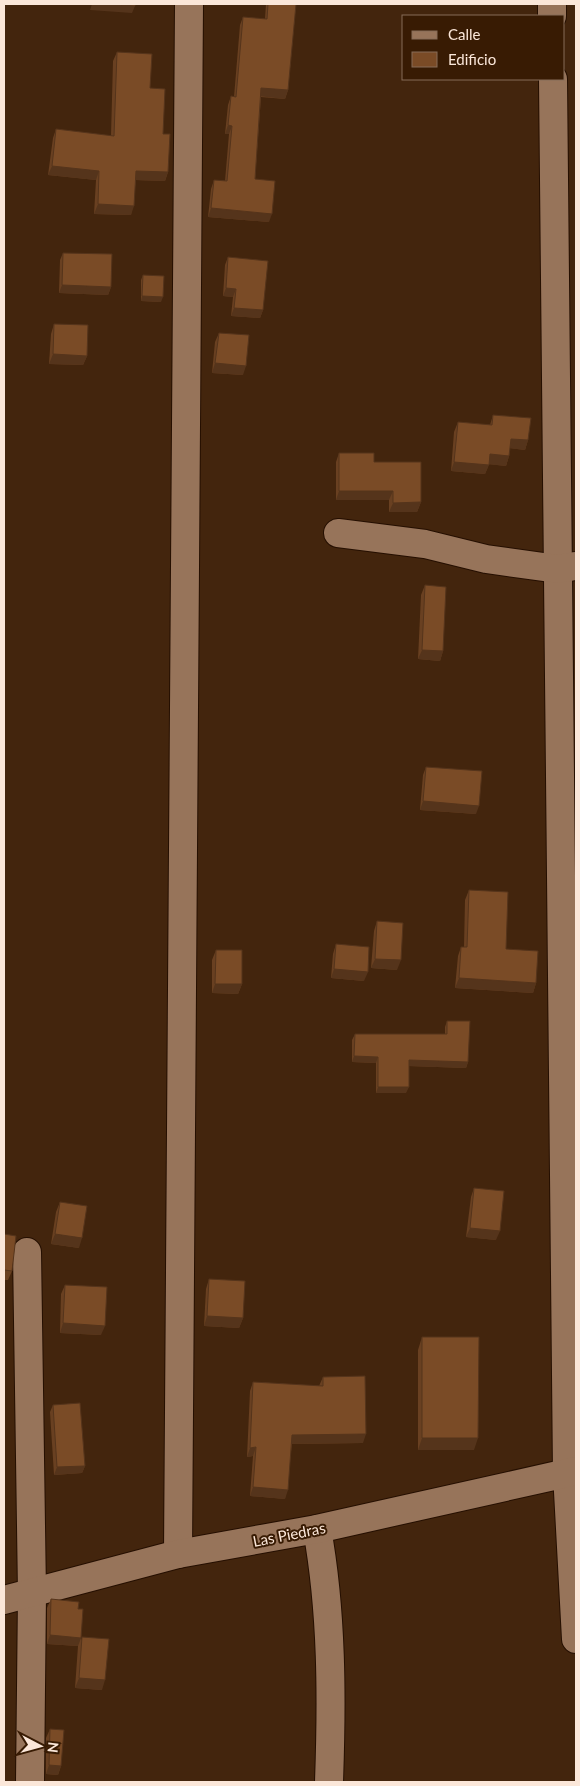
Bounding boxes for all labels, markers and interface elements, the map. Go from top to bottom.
legend [402,15,565,80]
text: Calle [448,25,481,43]
text: Edificio [448,50,496,68]
street label: Las Piedras [251,1518,327,1550]
north arrow [15,1721,65,1771]
text: N [44,1741,62,1754]

